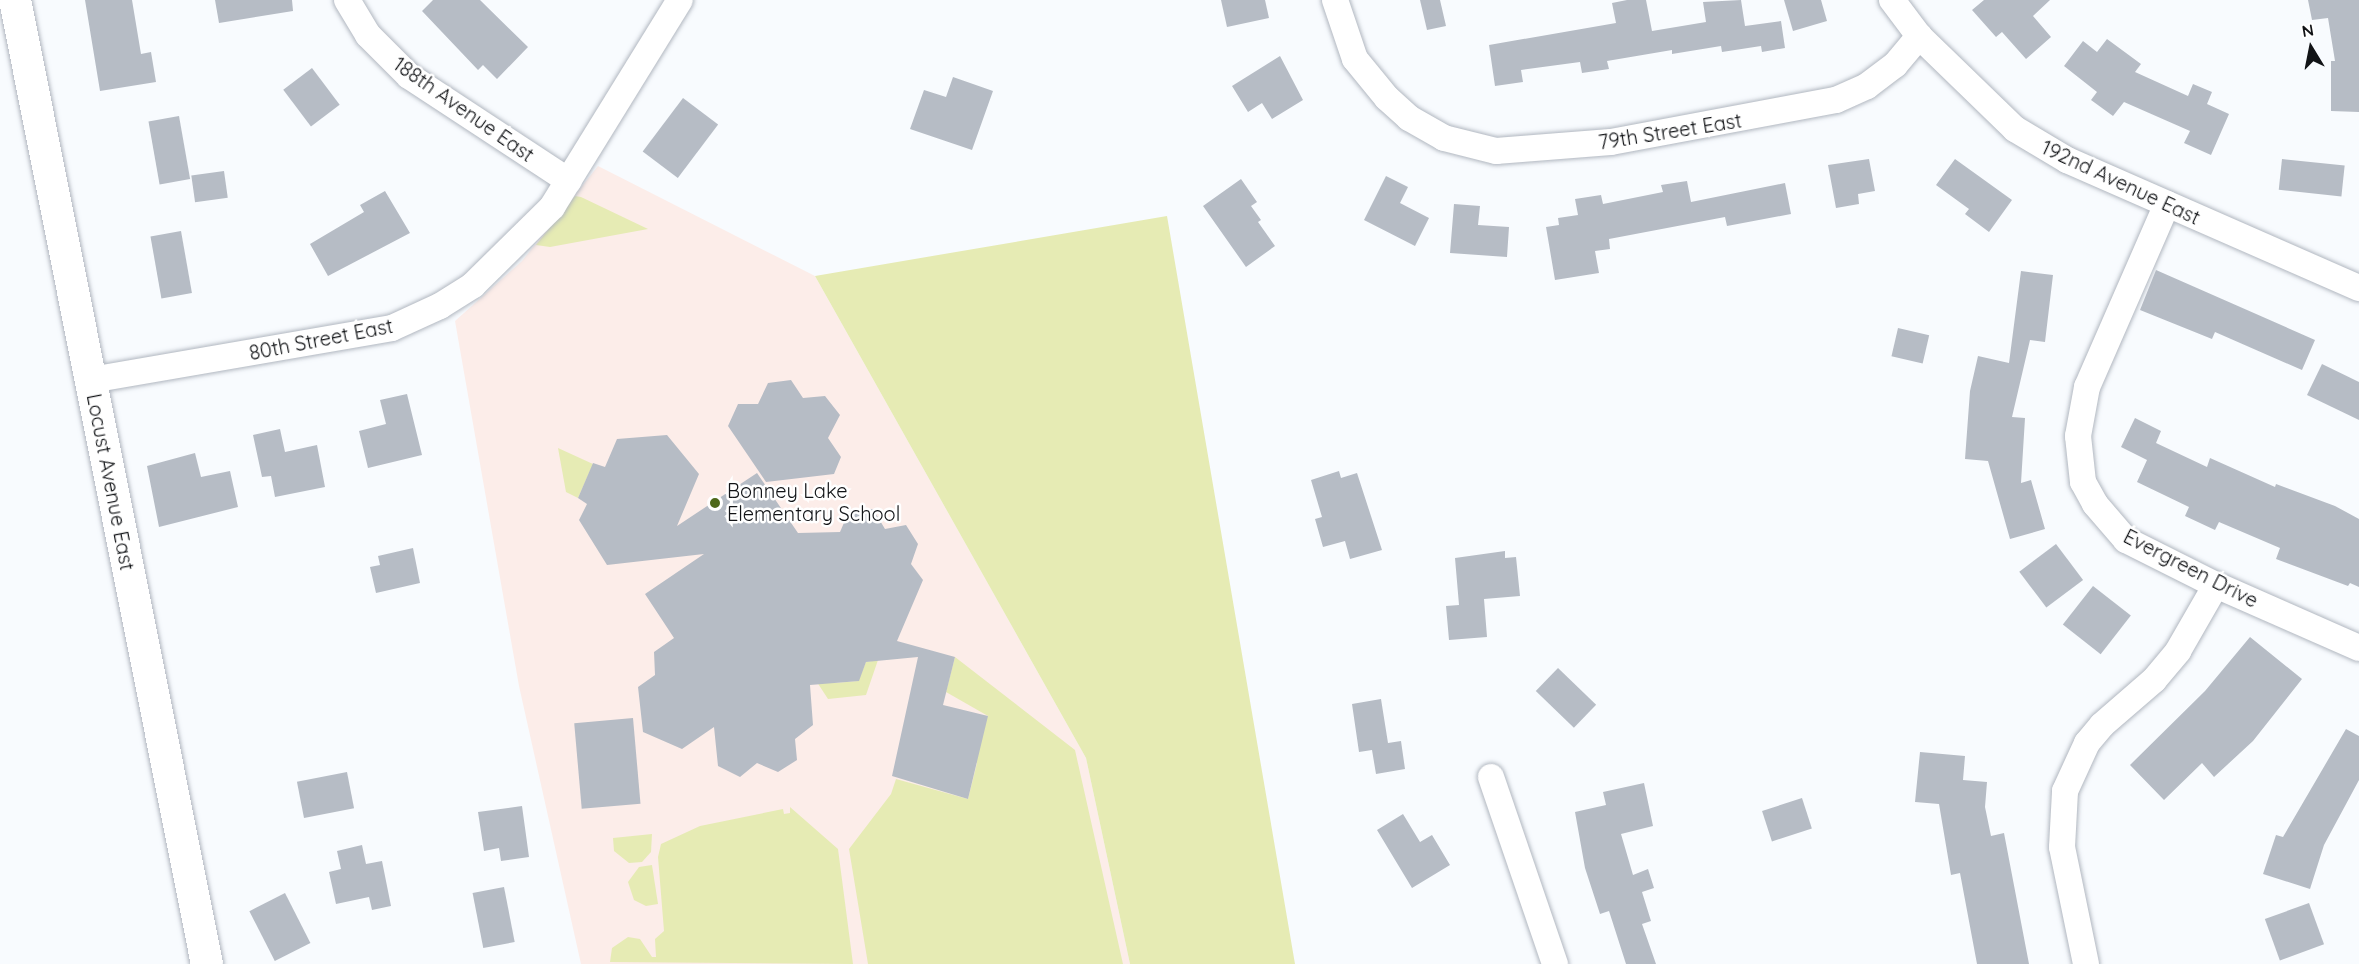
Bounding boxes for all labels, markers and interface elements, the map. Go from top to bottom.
north arrow [2281,18,2341,78]
text: N [2300,19,2315,41]
street label: 188th Avenue East [389,52,539,166]
street label: 79th Street East [1597,108,1743,154]
street label: 192nd Avenue East [2038,135,2204,229]
street label: 80th Street East [247,313,395,365]
street label: Locust Avenue East [82,392,140,572]
place label: Bonney Lake Elementary School [727,479,900,526]
marker: Bonney Lake Elementary School [708,496,722,510]
street label: Evergreen Drive [2120,524,2262,612]

